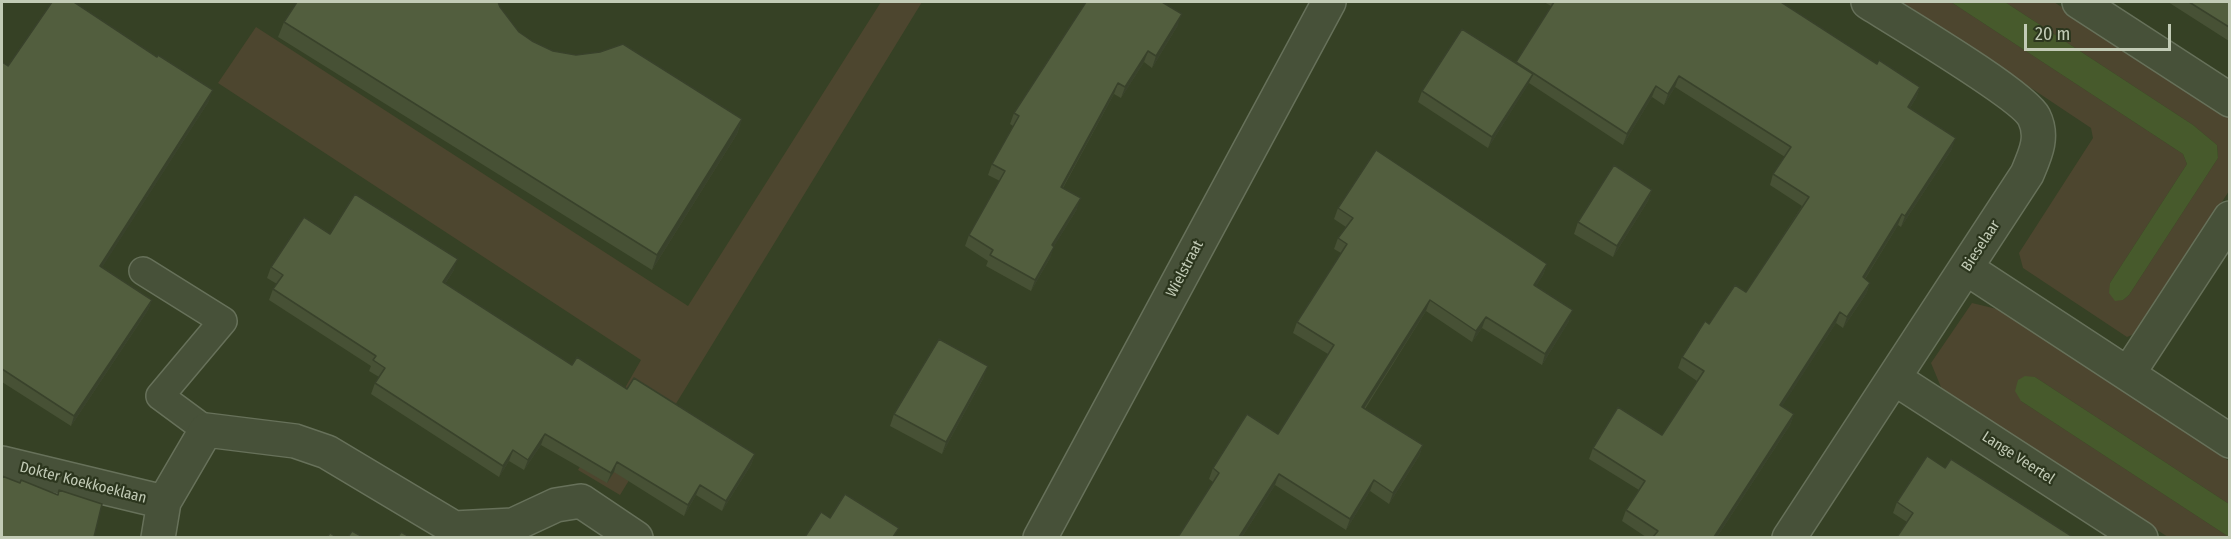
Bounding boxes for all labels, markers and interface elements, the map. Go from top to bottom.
scale bar [2027,12,2174,50]
text: 20 m [2035,23,2070,45]
street label: Bieselaar [1958,217,2004,275]
street label: Wielstraat [1163,237,1207,301]
street label: Lange Veertel [1978,428,2058,488]
street label: Dokter Koekkoeklaan [18,459,148,507]

